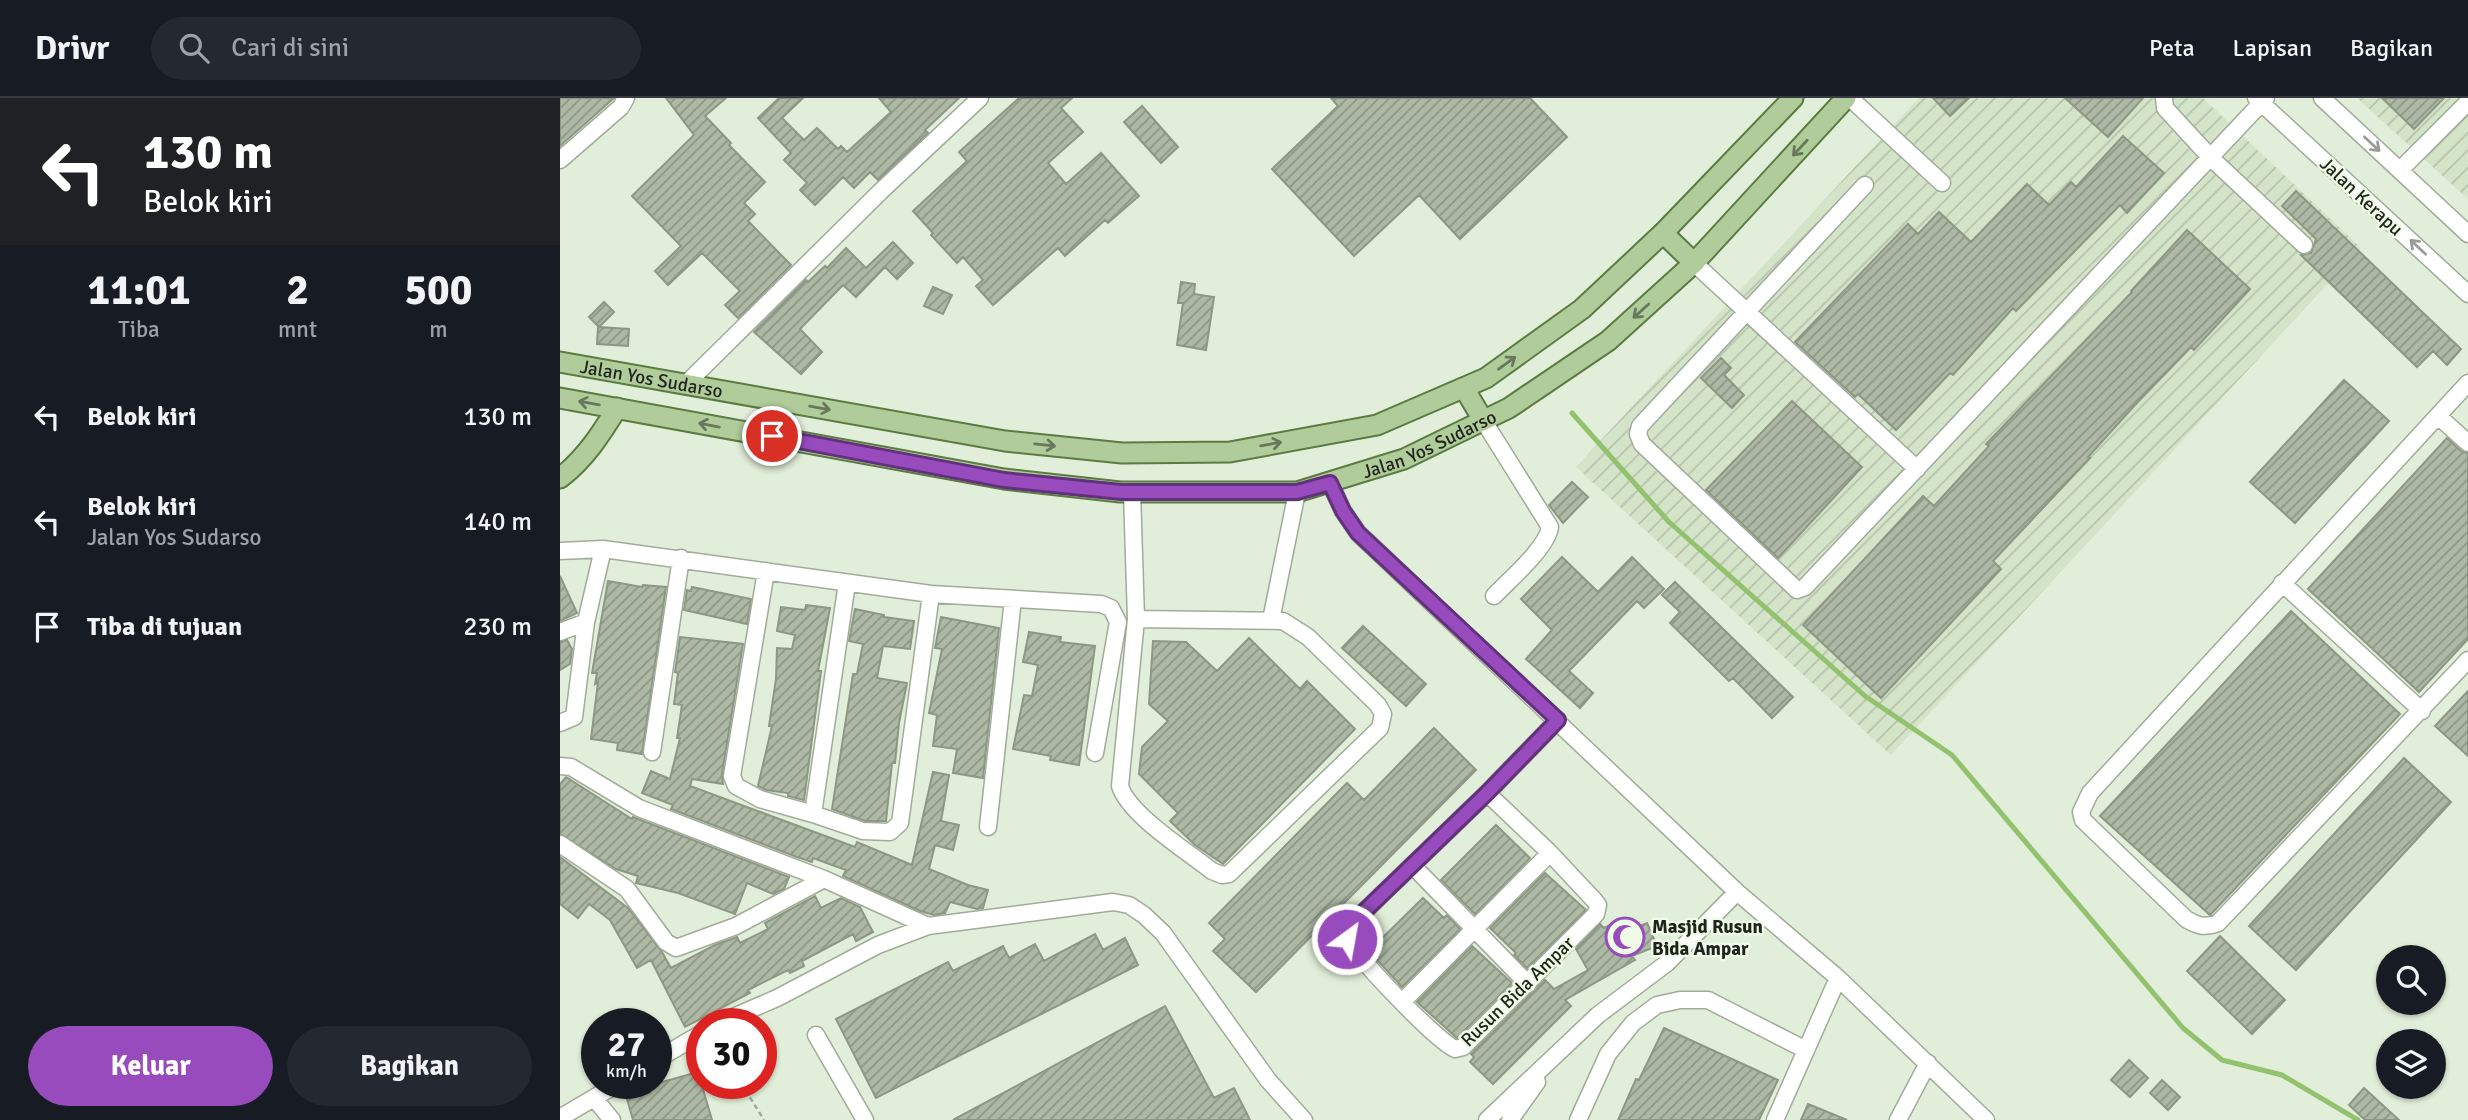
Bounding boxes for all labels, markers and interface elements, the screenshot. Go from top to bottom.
search box [151,17,641,80]
text: Drivr [35,28,109,69]
icon: search [175,29,213,67]
text: Cari di sini [231,32,349,64]
text: Peta [2149,33,2195,63]
text: Lapisan [2233,33,2312,63]
text: Bagikan [2350,33,2433,63]
text: 130 m [143,122,273,182]
icon: left [28,126,119,217]
one-way arrow [2363,136,2380,153]
one-way arrow [1792,139,1808,157]
street label: Jalan Kerapu [2315,152,2408,241]
text: Belok kiri [143,182,273,221]
one-way arrow [2410,239,2427,256]
text: 11:01 [87,265,191,316]
text: 2 [286,265,309,316]
text: 500 [404,265,472,316]
one-way arrow [1632,303,1650,319]
text: Tiba [118,315,160,344]
text: mnt [278,315,317,344]
text: m [429,315,448,344]
street label: Jalan Yos Sudarso [578,355,725,404]
one-way arrow [1497,356,1516,370]
one-way arrow [578,396,601,409]
icon: left [28,398,66,436]
text: Belok kiri [87,401,196,433]
text: 130 m [463,401,532,433]
one-way arrow [808,402,831,415]
street label: Jalan Yos Sudarso [1360,405,1501,484]
pin [742,406,802,466]
icon: arrive [753,417,791,455]
one-way arrow [698,418,721,431]
one-way arrow [1259,437,1282,450]
one-way arrow [1033,439,1055,452]
text: Belok kiri [87,491,196,523]
icon: left [28,503,66,541]
text: 140 m [463,506,532,538]
text: Jalan Yos Sudarso [87,523,261,552]
icon: arrive [28,608,66,646]
text: Tiba di tujuan [87,611,242,643]
text: 230 m [463,611,532,643]
position arrow [1310,902,1384,976]
place label: Masjid Rusun Bida Ampar [1652,915,1763,961]
mosque icon: Masjid Rusun Bida Ampar [1604,916,1646,958]
street label: Rusun Bida Ampar [1456,931,1579,1052]
map controls [2376,945,2446,1099]
button: search [2376,945,2446,1015]
speed limit sign: 30 [686,1008,777,1099]
text: 27 [608,1023,645,1066]
button: Keluar [28,1026,273,1106]
button: Bagikan [287,1026,532,1106]
button: layers [2376,1029,2446,1099]
text: km/h [606,1060,647,1082]

